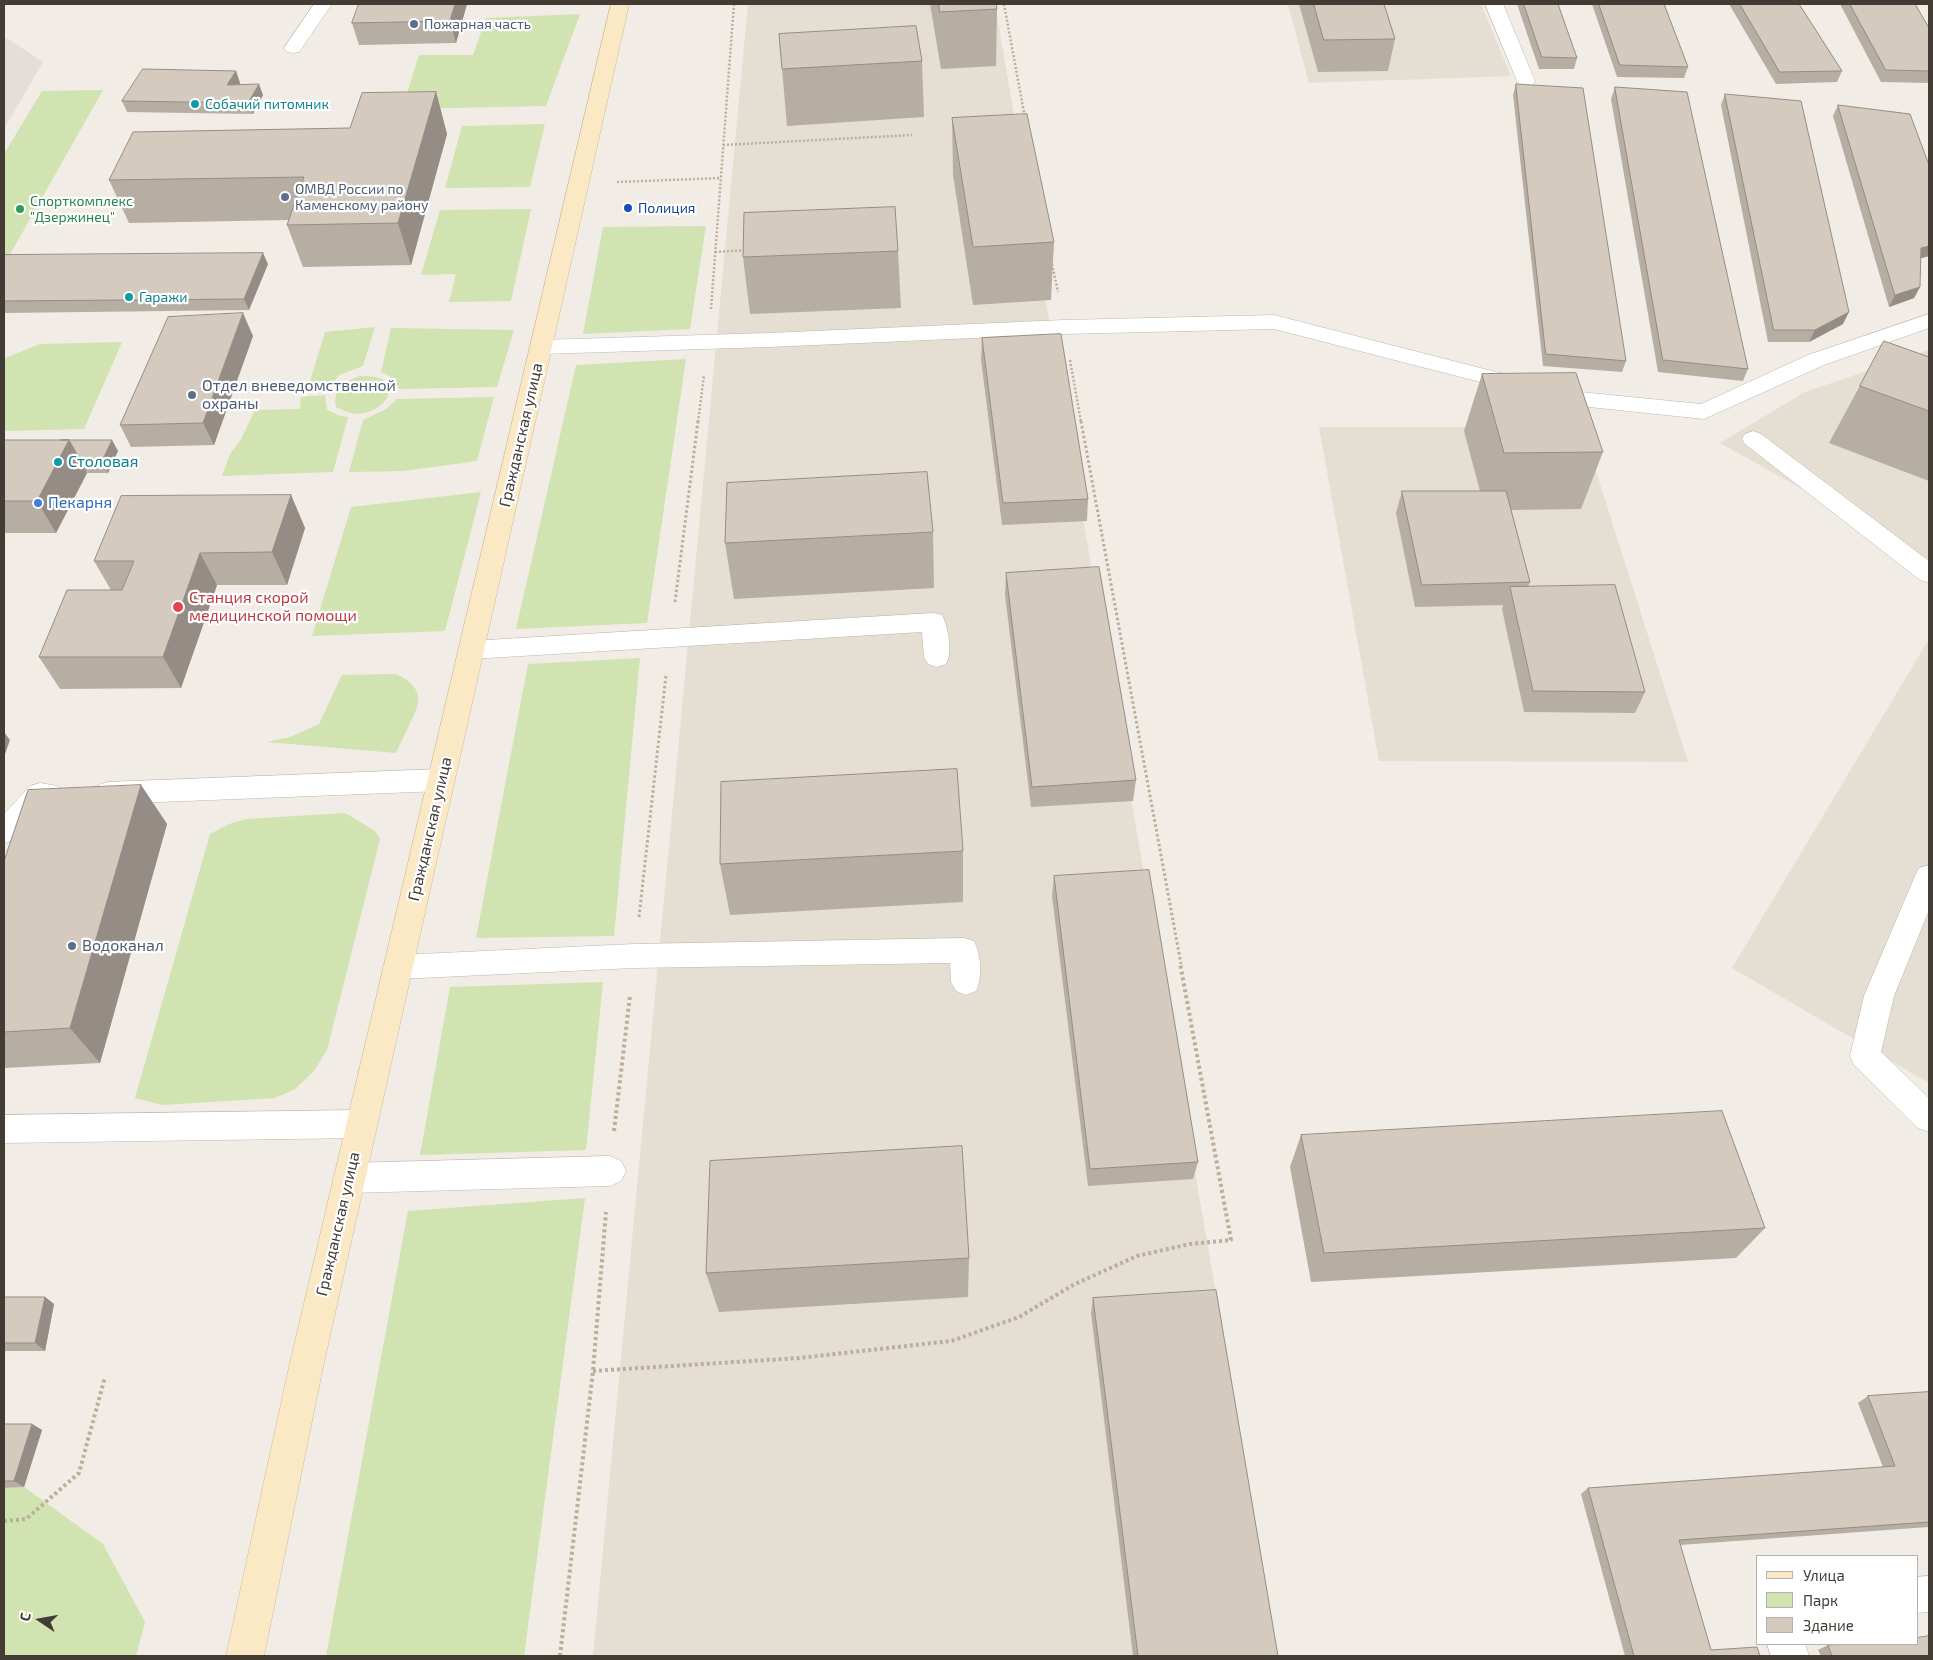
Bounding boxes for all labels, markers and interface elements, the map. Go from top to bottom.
place label: Пожарная часть [424,16,531,32]
marker: Пожарная часть [408,18,420,30]
place label: Собачий питомник [205,96,329,112]
marker: Собачий питомник [189,98,201,110]
place label: ОМВД России по Каменскому району [295,181,428,213]
marker: ОМВД России по Каменскому району [279,191,291,203]
place label: Спорткомплекс "Дзержинец" [30,193,133,226]
place label: Полиция [638,200,695,216]
marker: Полиция [622,202,634,214]
marker: Спорткомплекс "Дзержинец" [14,203,26,215]
place label: Гаражи [139,289,188,305]
marker: Гаражи [123,291,135,303]
street label: Гражданская улица [495,361,547,509]
place label: Отдел вневедомственной охраны [202,376,396,414]
marker: Отдел вневедомственной охраны [186,389,198,401]
place label: Столовая [68,452,138,472]
marker: Столовая [52,456,64,468]
place label: Пекарня [48,493,112,513]
marker: Пекарня [32,497,44,509]
place label: Станция скорой медицинской помощи [189,588,357,626]
marker: Станция скорой медицинской помощи [171,600,185,614]
street label: Гражданская улица [404,755,456,903]
place label: Водоканал [82,936,164,956]
marker: Водоканал [66,940,78,952]
street label: Гражданская улица [312,1150,364,1298]
legend [1756,1555,1918,1645]
text: Улица [1803,1566,1845,1584]
text: Парк [1803,1591,1838,1609]
north arrow [15,1595,65,1645]
text: С [16,1611,34,1623]
text: Здание [1803,1616,1854,1634]

